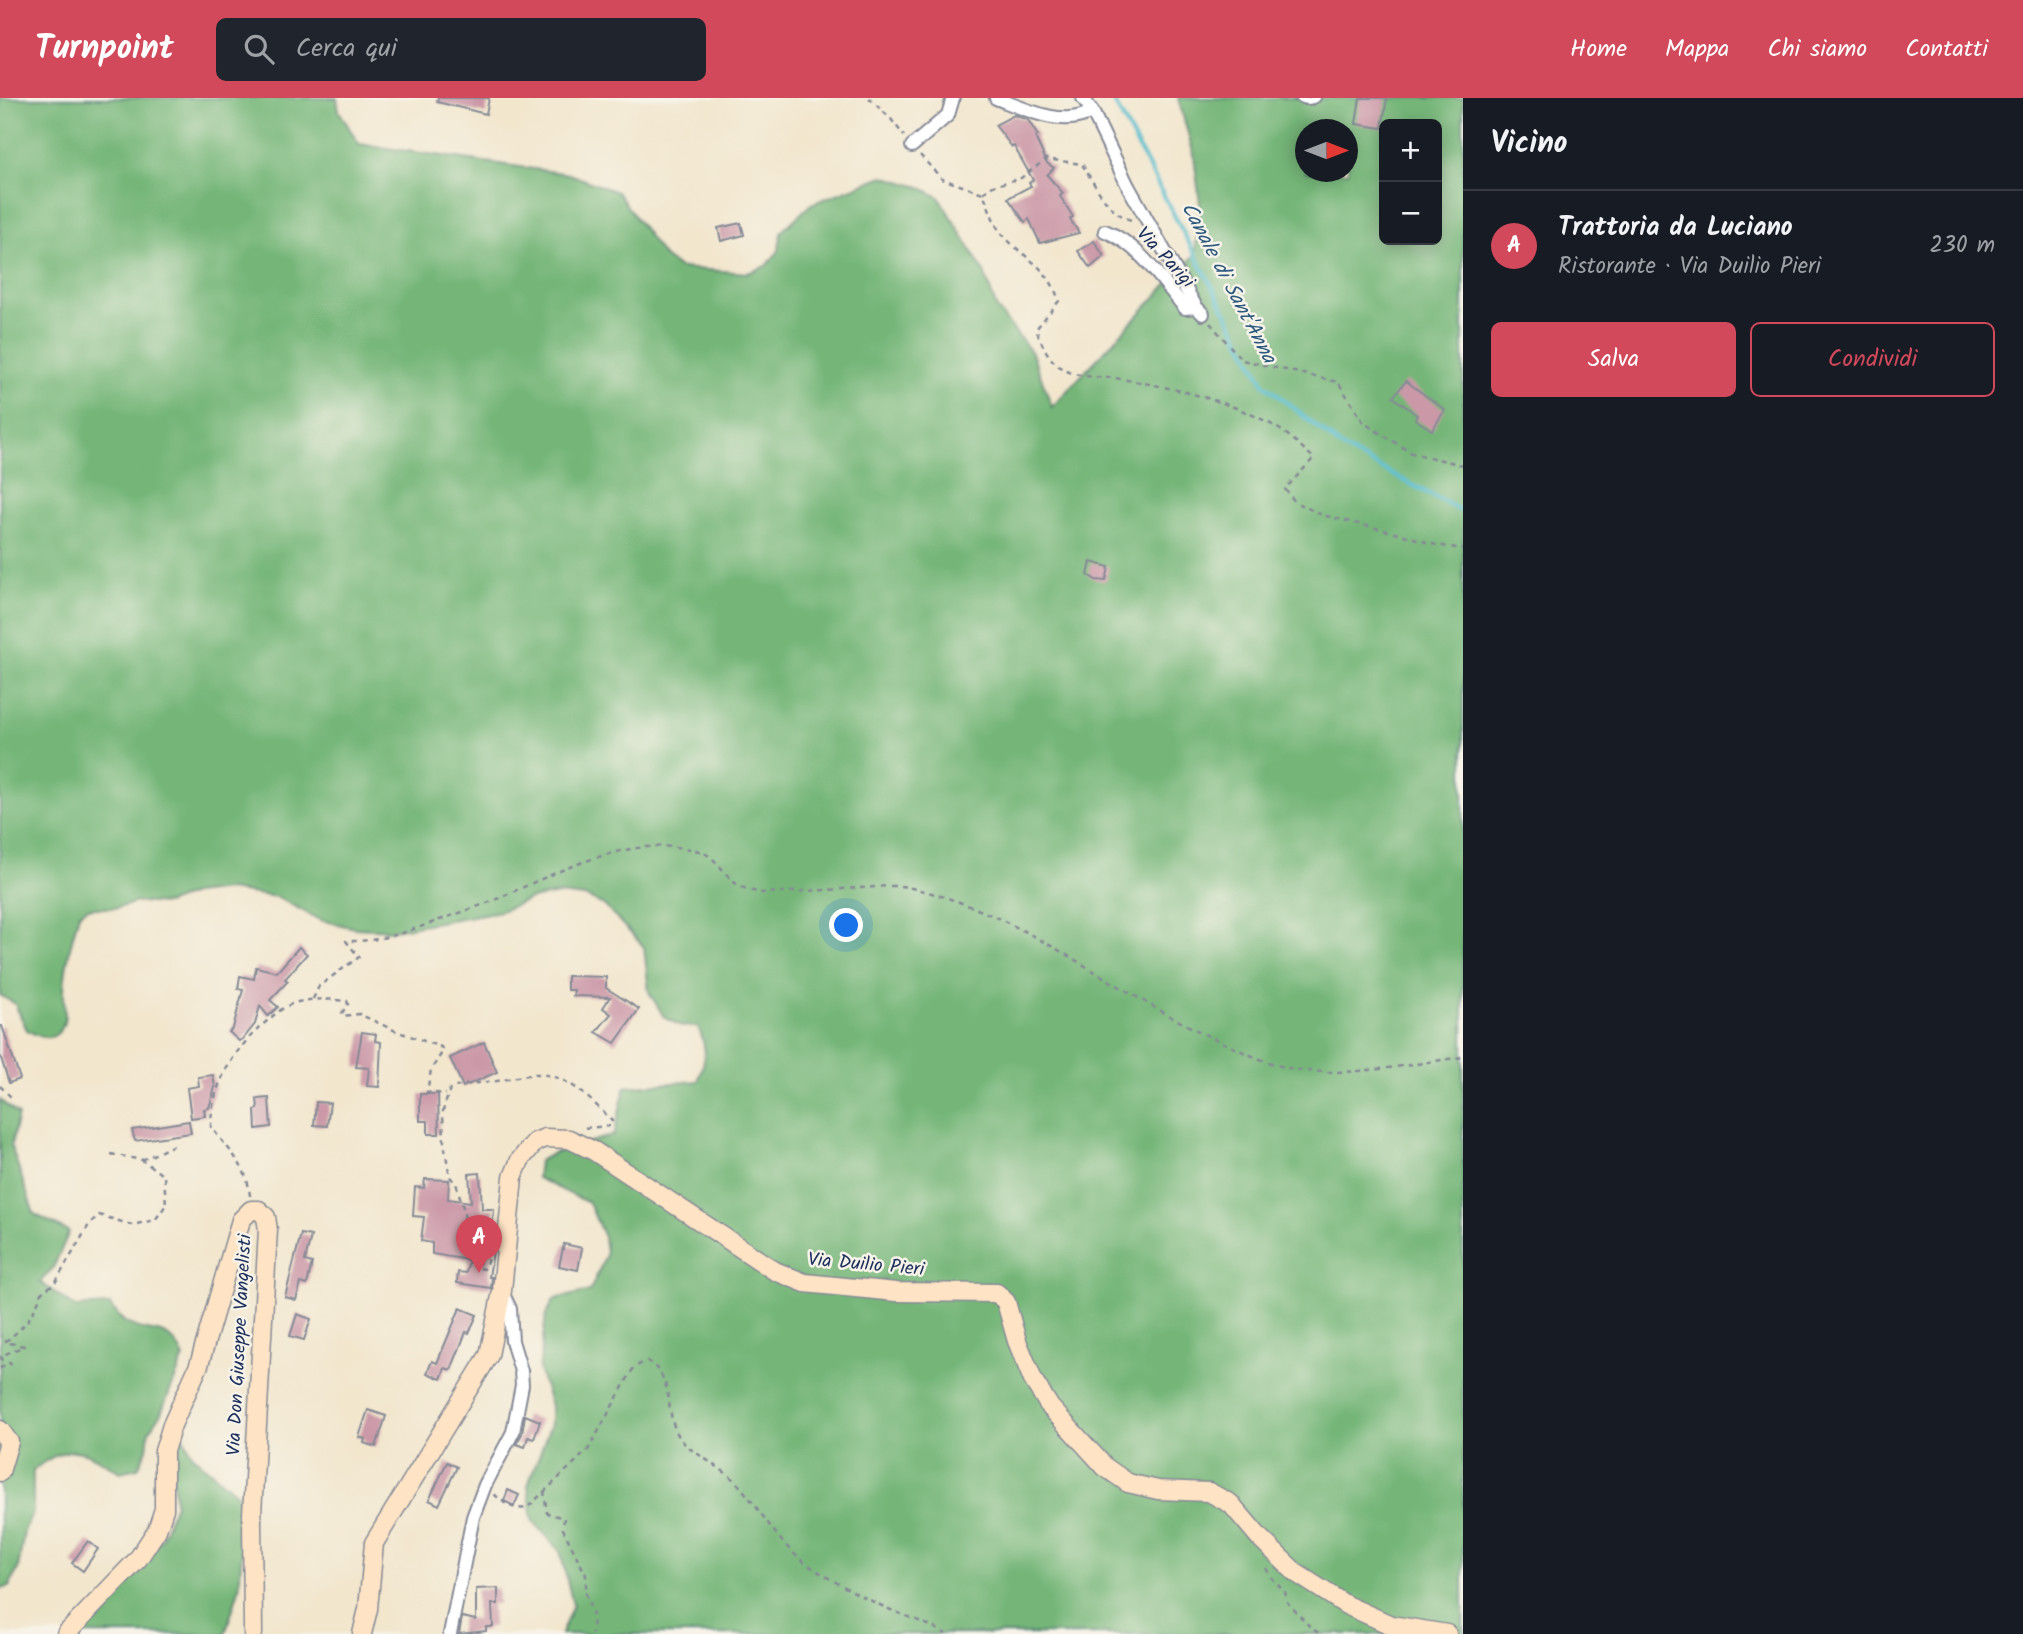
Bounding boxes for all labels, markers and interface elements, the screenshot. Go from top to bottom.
search box [216,18,706,81]
text: Turnpoint [35,23,174,76]
text: Cerca qui [296,28,397,70]
icon: search [240,30,278,68]
text: Home [1570,30,1627,69]
text: Mappa [1665,30,1729,69]
text: Chi siamo [1767,30,1867,69]
text: Contatti [1905,30,1988,69]
north arrow [1295,119,1358,182]
map controls [1379,119,1442,245]
button: + [1379,119,1442,182]
text: Vicino [1491,120,1568,168]
button: − [1379,182,1442,245]
water label: Canale di Sant'Anna [1171,196,1285,371]
text: Trattoria da Luciano [1558,207,1793,249]
street label: Via Parigi [1129,220,1202,297]
text: A [1507,228,1521,264]
text: 230 m [1929,228,1995,264]
text: Ristorante · Via Duilio Pieri [1558,249,1821,285]
button: Salva [1491,322,1736,397]
button: Condividi [1750,322,1995,397]
your location [829,908,863,942]
pin: A [456,1215,502,1273]
street label: Via Don Giuseppe Vangelisti [219,1232,261,1457]
street label: Via Duilio Pieri [807,1245,927,1285]

